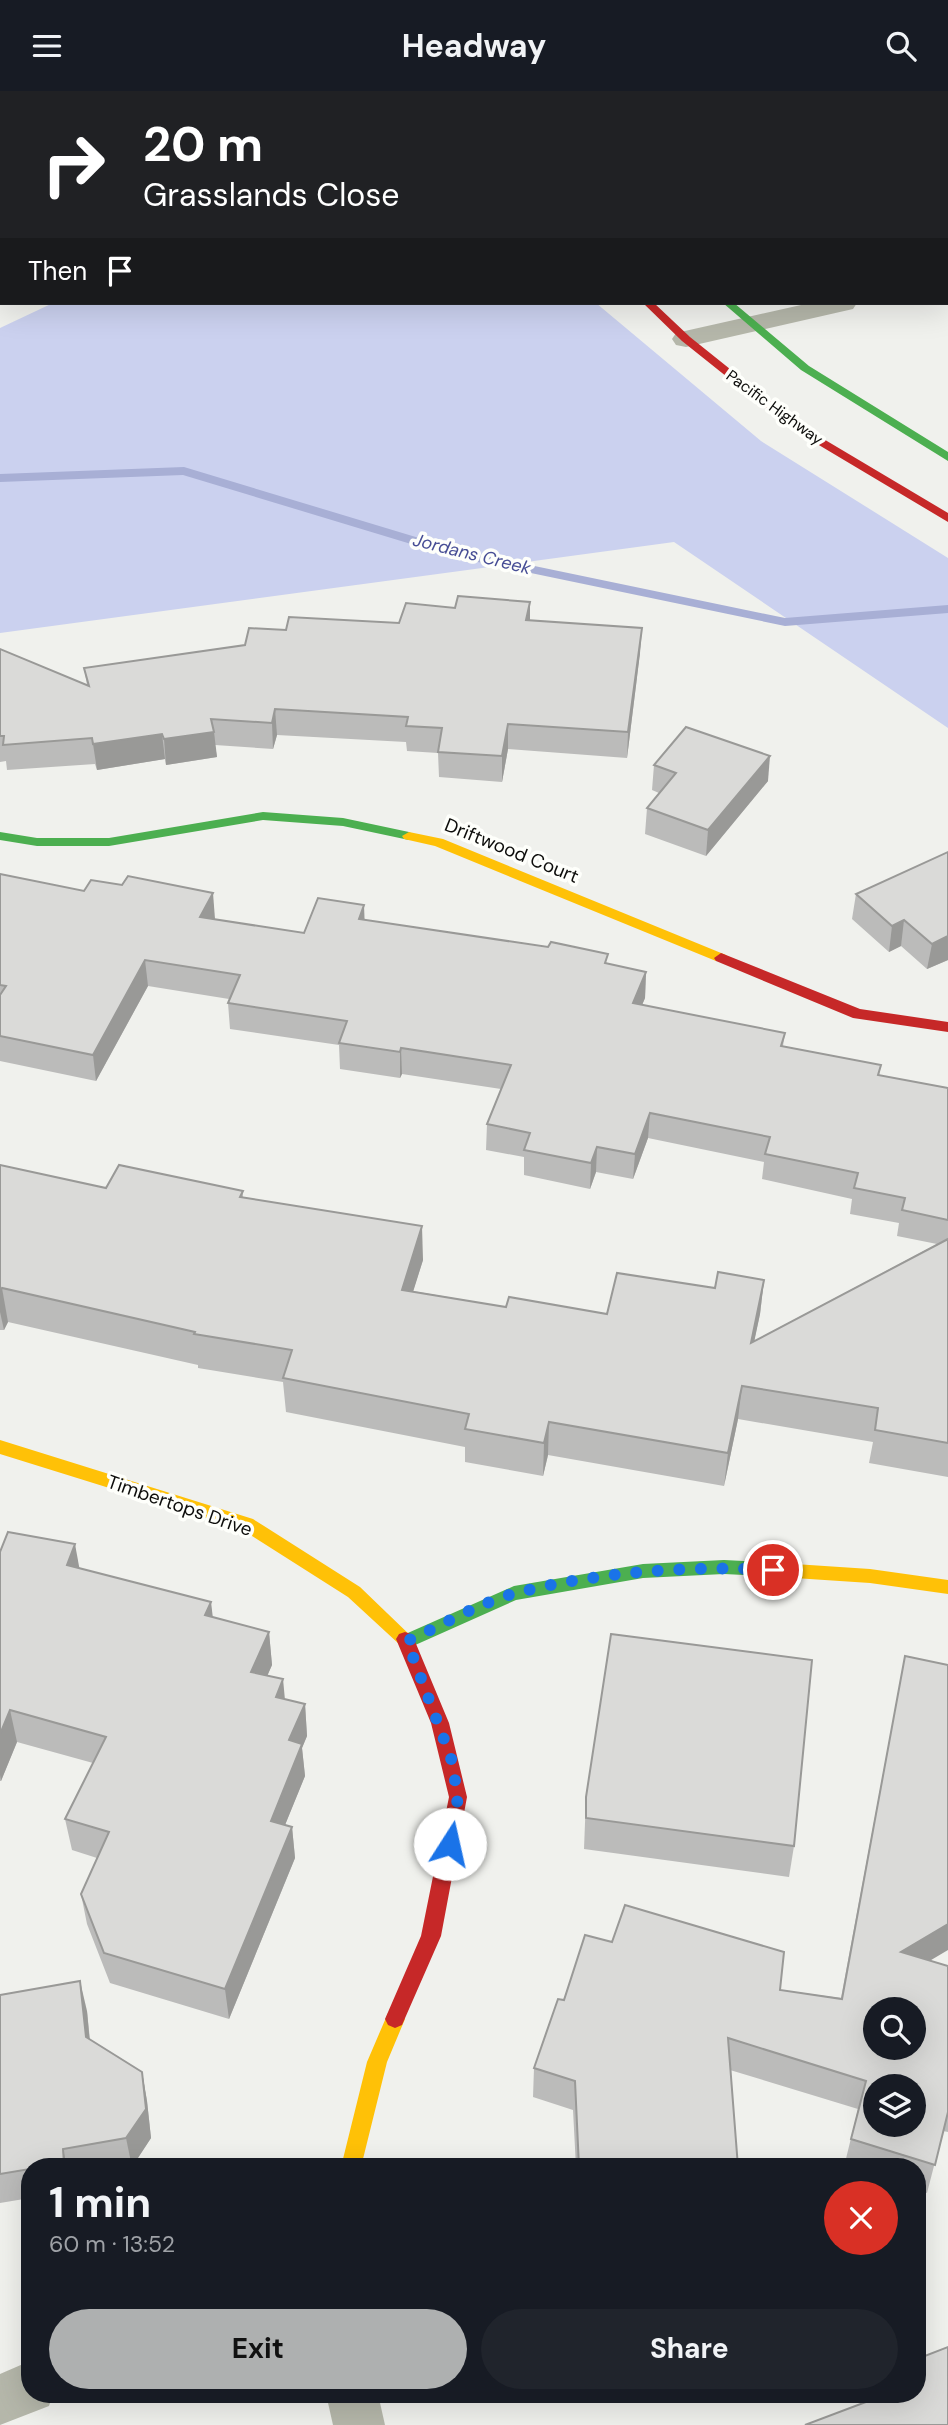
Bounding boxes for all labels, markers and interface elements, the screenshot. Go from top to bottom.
text: Headway [402,25,546,67]
icon: menu [28,27,66,65]
icon: search [882,27,920,65]
text: 20 m [143,112,263,176]
icon: right [28,119,119,210]
text: Grasslands Close [143,174,399,216]
icon: arrive [101,252,139,290]
text: Then [28,254,87,288]
street label: Pacific Highway [722,365,828,450]
water label: Jordans Creek [411,528,534,580]
street label: Driftwood Court [441,812,583,889]
street label: Timbertops Drive [104,1469,256,1542]
pin [743,1540,803,1600]
icon: arrive [754,1551,792,1589]
position arrow [413,1807,487,1881]
map controls [863,1997,926,2137]
button: search [863,1997,926,2060]
button: layers [863,2074,926,2137]
text: 1 min [49,2175,151,2230]
button: close [824,2181,898,2255]
text: 60 m · 13:52 [49,2229,175,2259]
button: Exit [49,2309,467,2389]
button: Share [481,2309,898,2389]

